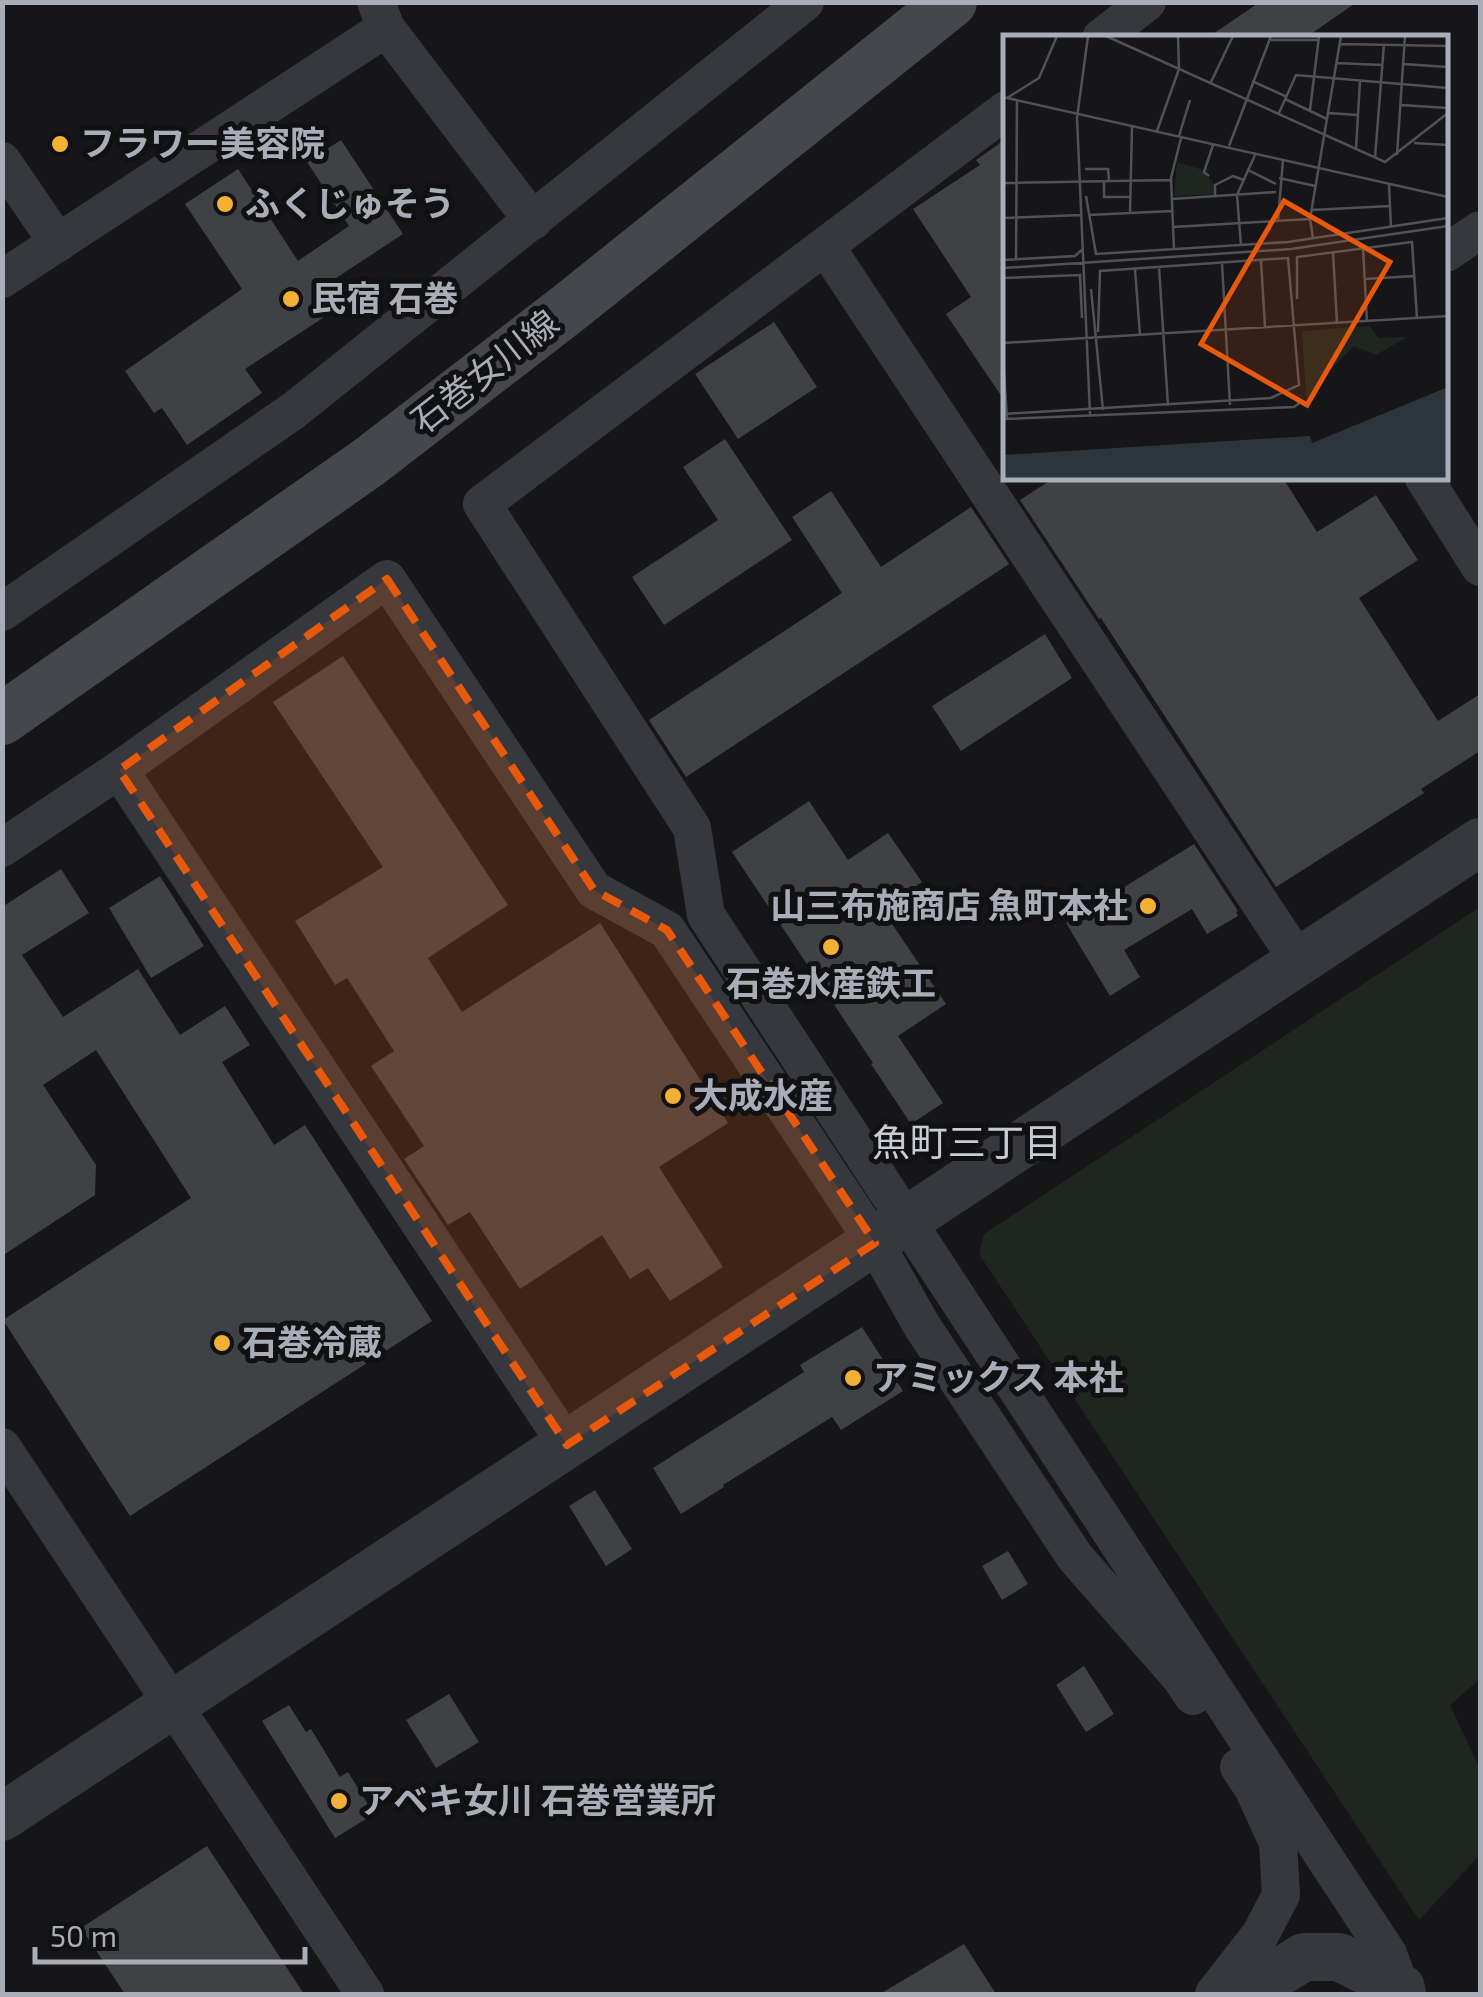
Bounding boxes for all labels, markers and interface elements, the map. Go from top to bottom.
inset map [1003,35,1448,480]
place label: フラワー美容院 [80,121,325,163]
marker: フラワー美容院 [49,133,71,155]
place label: ふくじゅそう [245,181,455,223]
marker: ふくじゅそう [214,193,236,215]
place label: 民宿 石巻 [311,276,459,318]
marker: 民宿 石巻 [280,288,302,310]
street label: 石巻女川線 [402,300,566,441]
place label: 山三布施商店 魚町本社 [770,883,1128,925]
marker: 山三布施商店 魚町本社 [1137,895,1159,917]
marker: 石巻水産鉄工 [820,936,842,958]
place label: 石巻水産鉄工 [726,961,936,1003]
place label: 大成水産 [693,1073,833,1115]
marker: 大成水産 [662,1085,684,1107]
district label: 魚町三丁目 [872,1118,1062,1164]
place label: 石巻冷蔵 [242,1320,382,1362]
marker: 石巻冷蔵 [211,1332,233,1354]
place label: アミックス 本社 [873,1355,1124,1397]
marker: アミックス 本社 [842,1367,864,1389]
place label: アベキ女川 石巻営業所 [359,1778,716,1820]
marker: アベキ女川 石巻営業所 [328,1790,350,1812]
scale bar [35,1902,305,1964]
text: 50 m [50,1917,117,1953]

